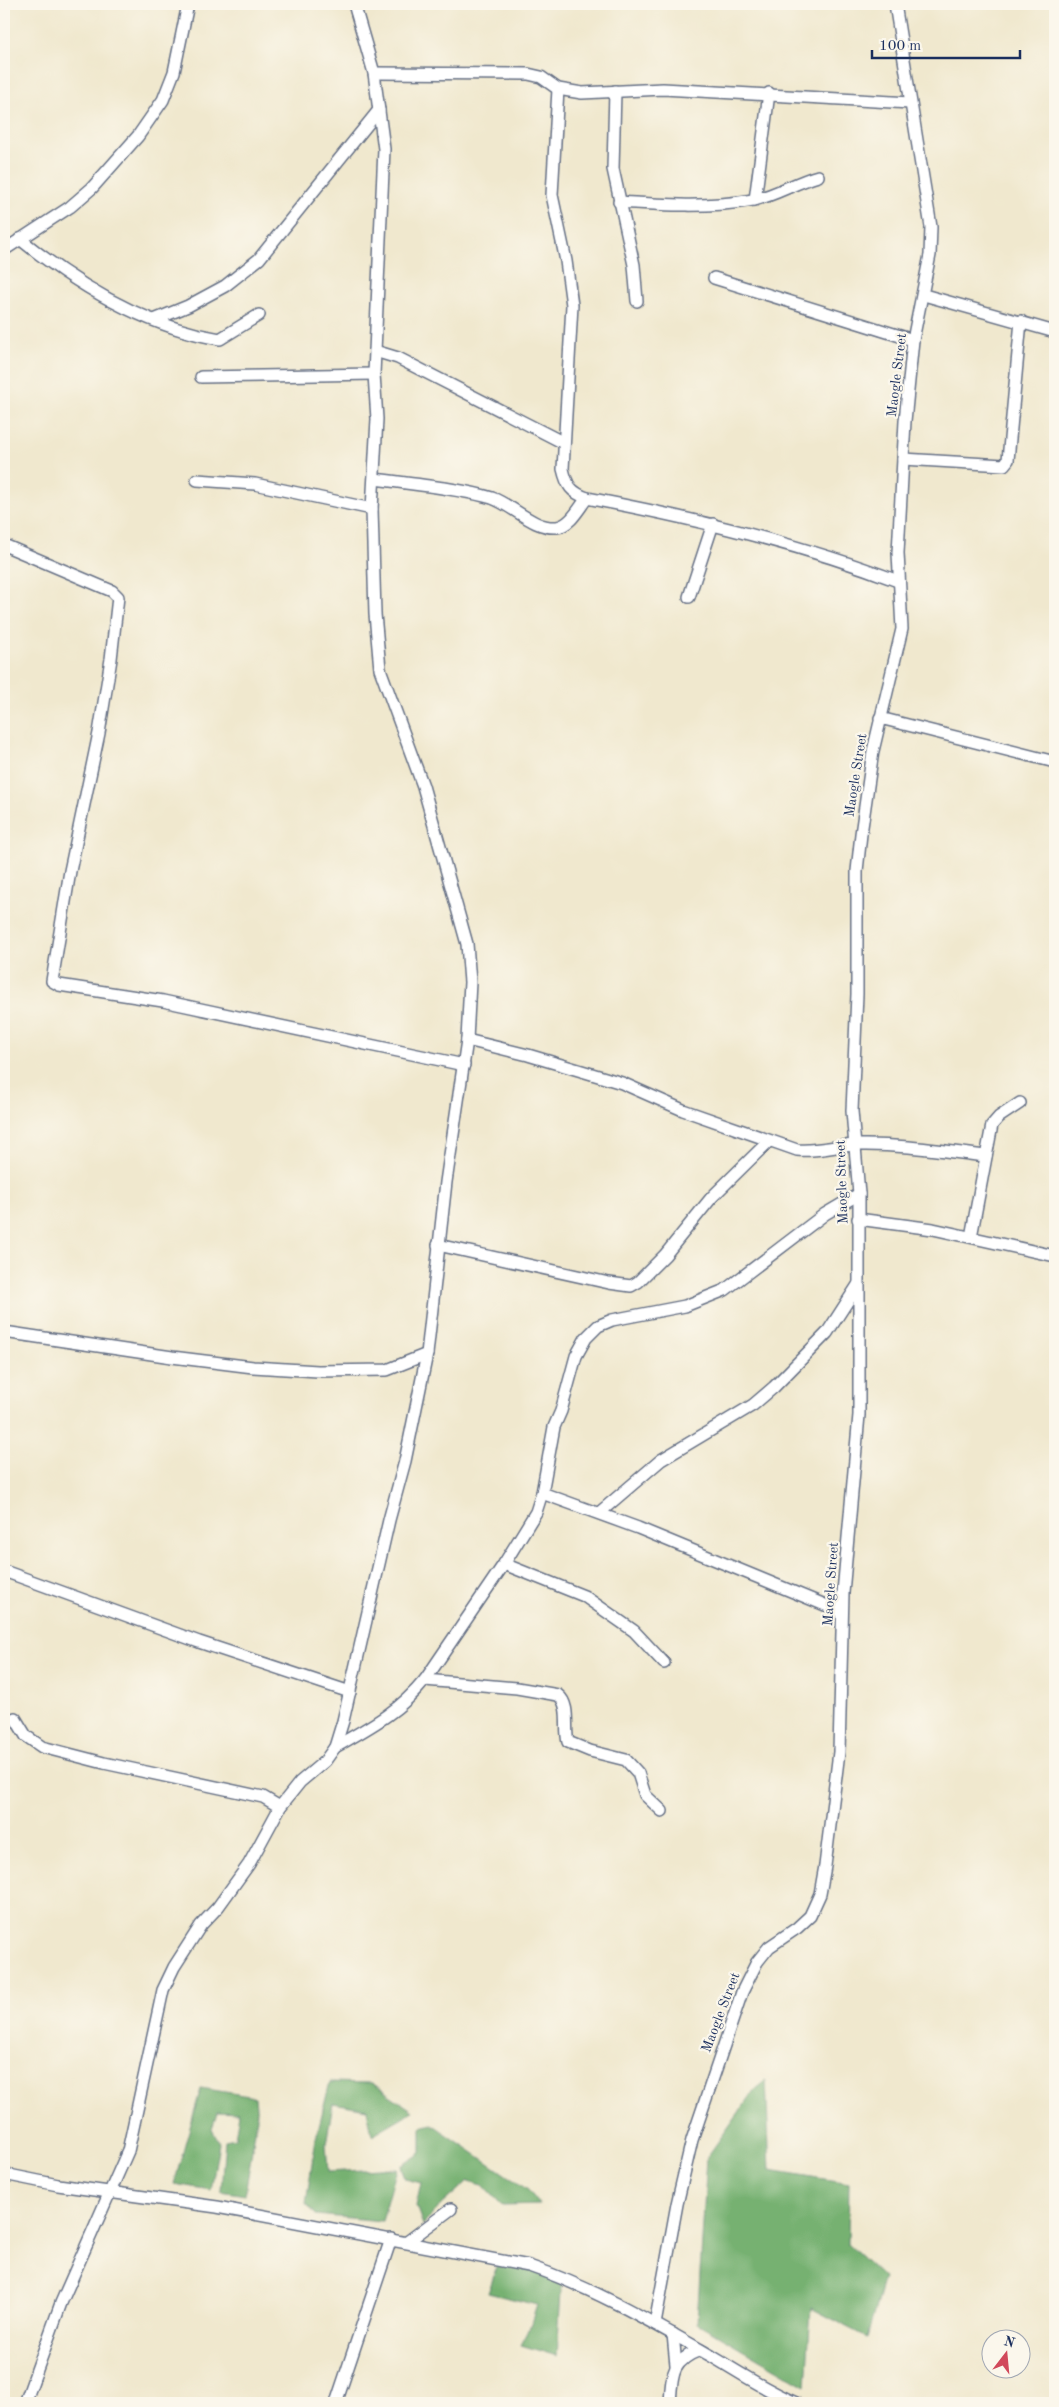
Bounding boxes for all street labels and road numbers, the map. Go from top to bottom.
street label: Maogle Street [885,332,909,418]
street label: Maogle Street [842,732,870,818]
street label: Maogle Street [834,1139,850,1224]
street label: Maogle Street [821,1541,841,1627]
street label: Maogle Street [699,1970,743,2054]

